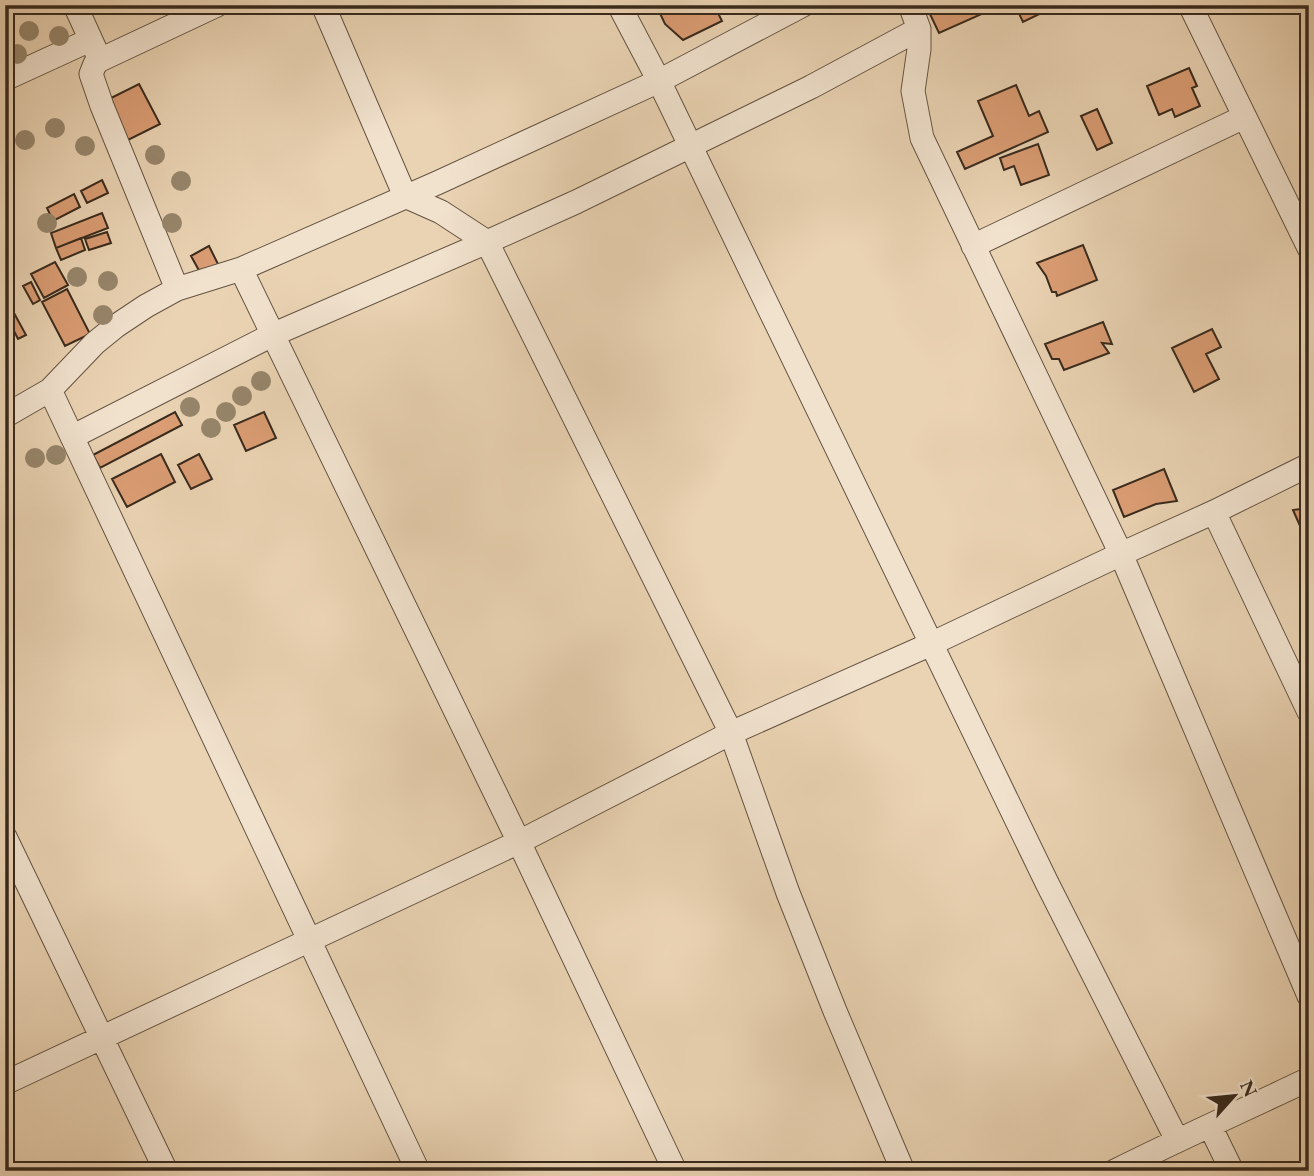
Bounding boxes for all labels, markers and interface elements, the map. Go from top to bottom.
north arrow [1198,1060,1268,1130]
text: N [1234,1076,1264,1102]

